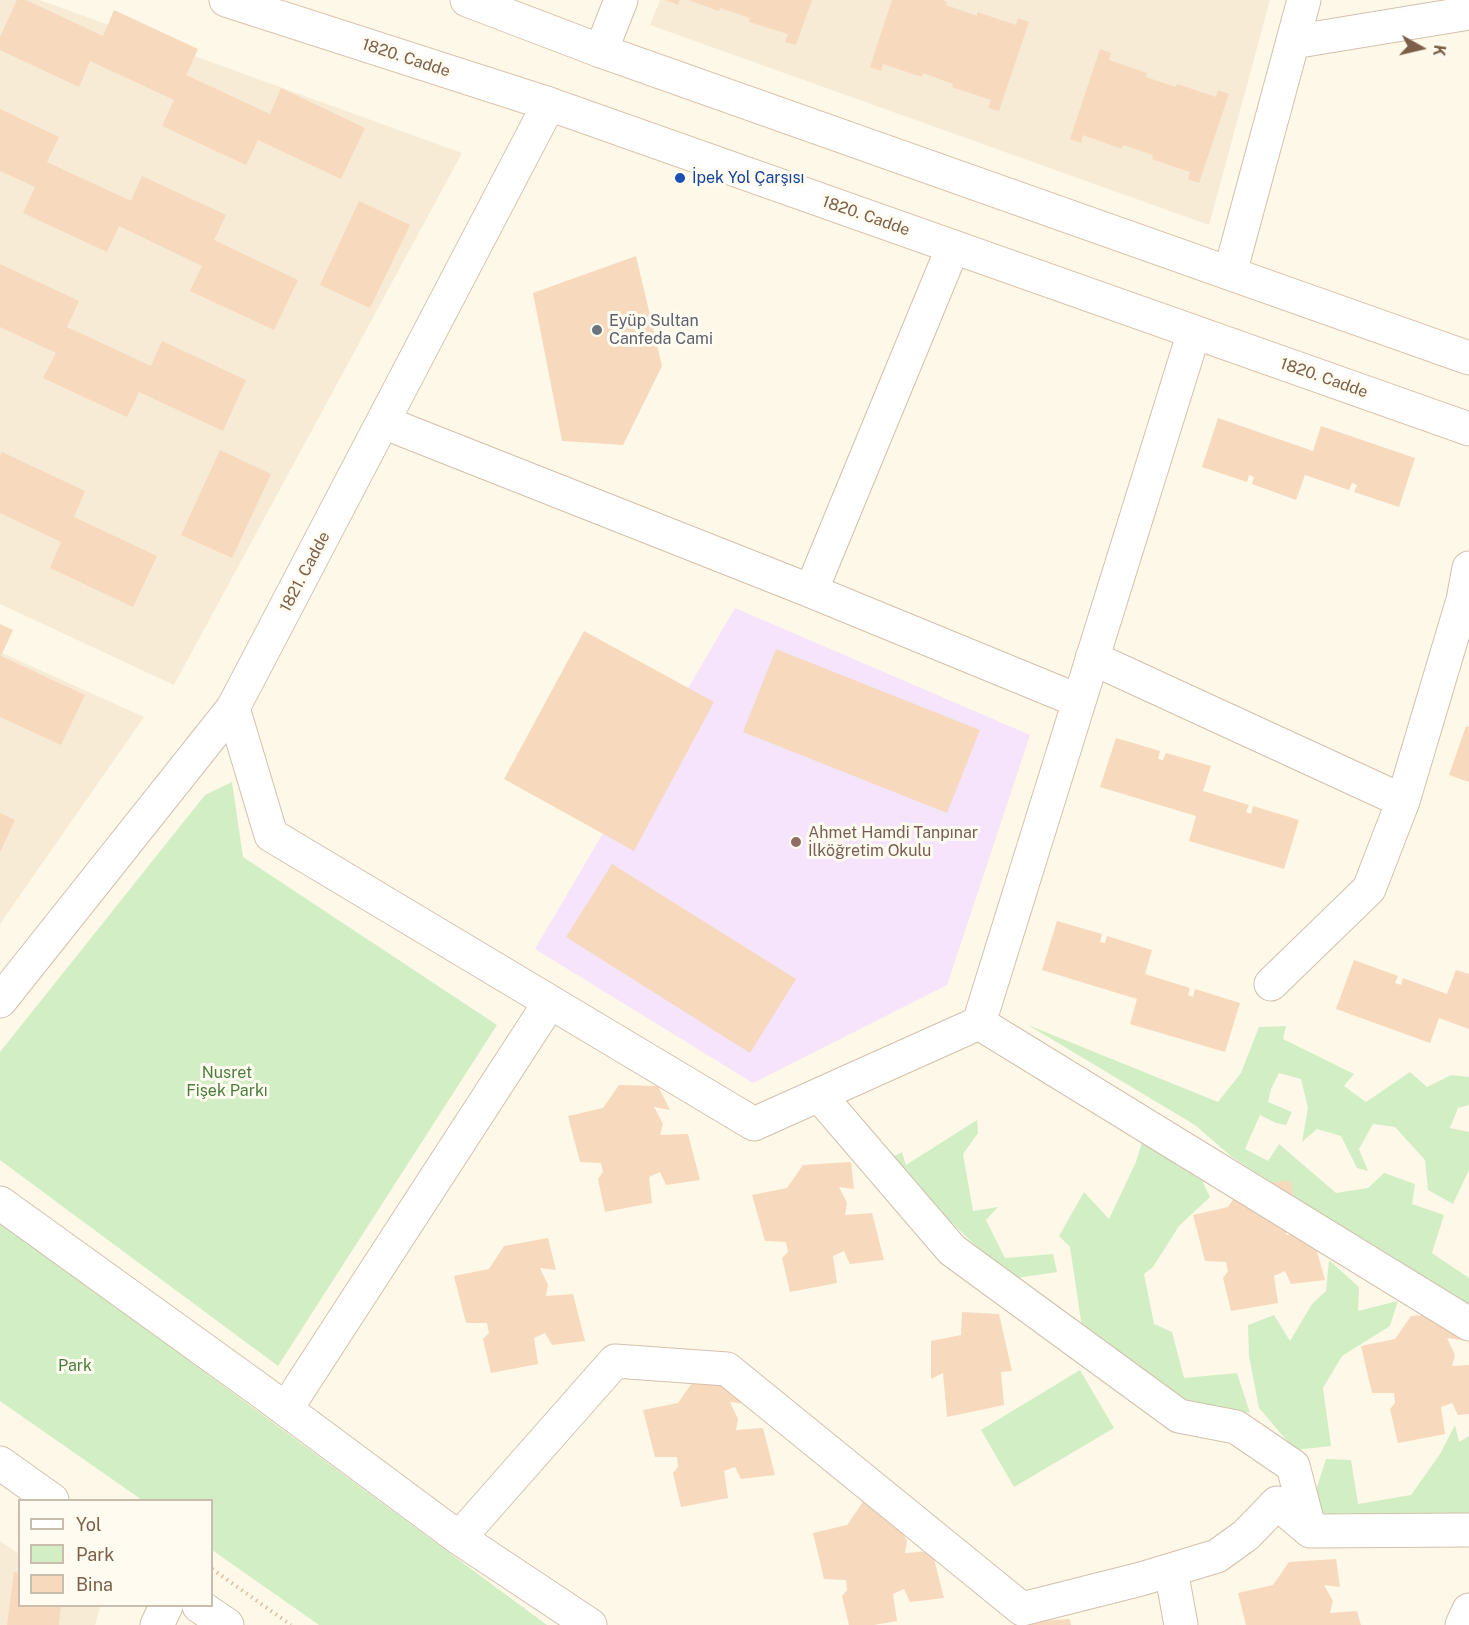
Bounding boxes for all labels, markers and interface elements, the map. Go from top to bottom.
north arrow [1391,18,1451,78]
street label: 1820. Cadde [359,35,453,81]
text: K [1429,44,1450,58]
place label: İpek Yol Çarşısı [692,168,804,188]
marker: İpek Yol Çarşısı [673,171,687,185]
street label: 1820. Cadde [820,192,912,240]
place label: Eyüp Sultan Canfeda Cami [609,311,713,349]
marker: Eyüp Sultan Canfeda Cami [590,323,604,337]
street label: 1820. Cadde [1278,354,1370,402]
street label: 1821. Cadde [276,529,334,615]
place label: Ahmet Hamdi Tanpınar İlköğretim Okulu [808,823,978,861]
marker: Ahmet Hamdi Tanpınar İlköğretim Okulu [789,835,803,849]
park label: Nusret Fişek Parkı [186,1063,268,1101]
park label: Park [58,1356,92,1376]
legend [18,1499,213,1607]
text: Yol [76,1514,101,1535]
text: Park [76,1544,114,1565]
text: Bina [76,1574,113,1595]

